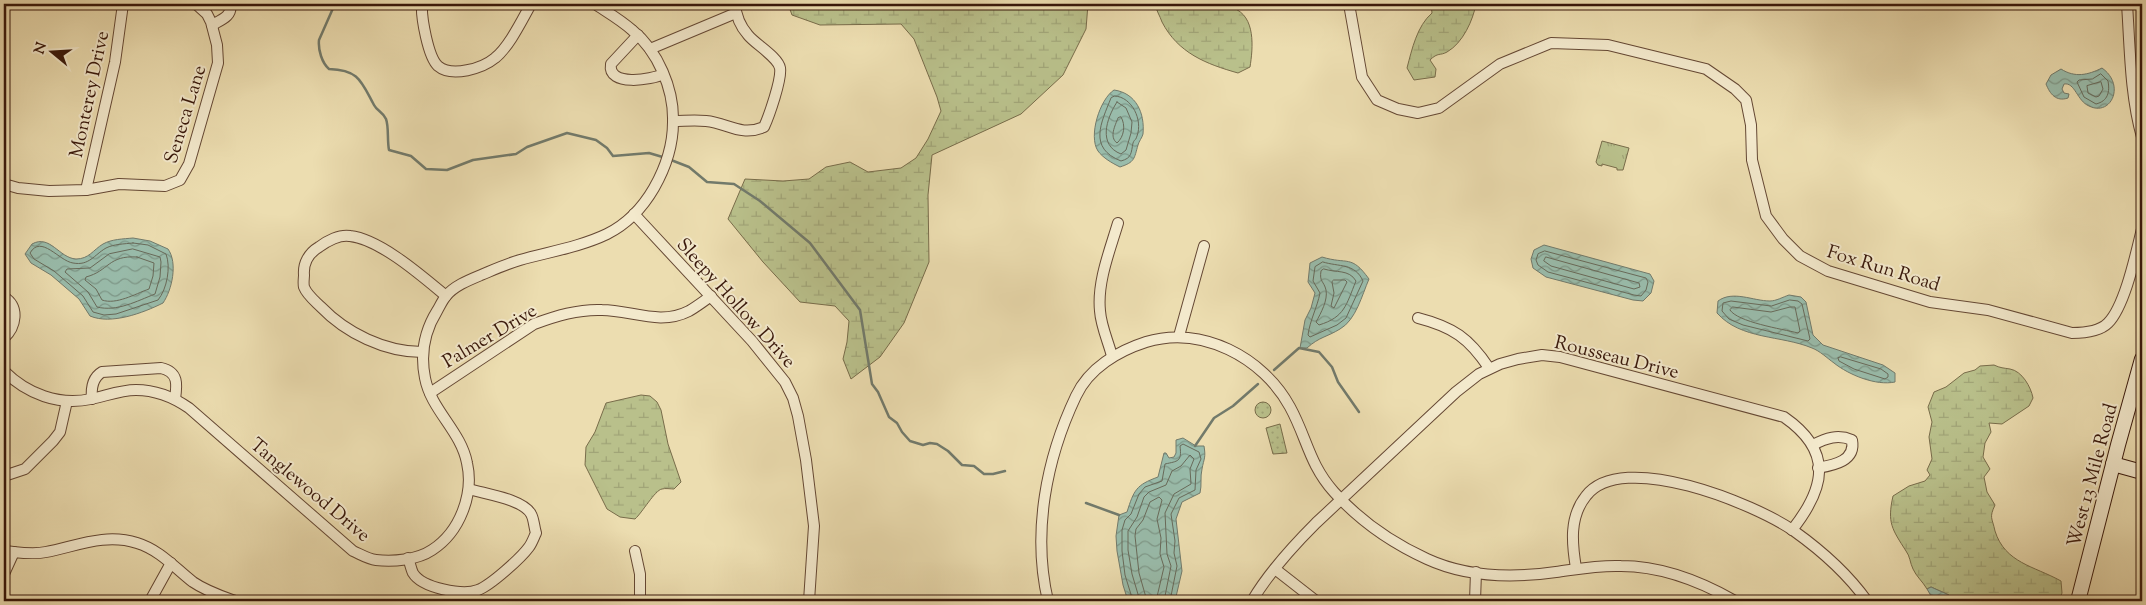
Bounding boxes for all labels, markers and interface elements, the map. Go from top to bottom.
north arrow [28,28,78,78]
street label: Monterey Drive [64,29,117,160]
text: N [30,40,53,57]
street label: Seneca Lane [159,62,214,167]
street label: Sleepy Hollow Drive [669,233,801,375]
street label: Fox Run Road [1823,239,1943,299]
street label: Palmer Drive [438,298,543,376]
street label: Rousseau Drive [1551,330,1682,387]
street label: West 13 Mile Road [2061,400,2126,551]
street label: Tanglewood Drive [243,433,375,549]

